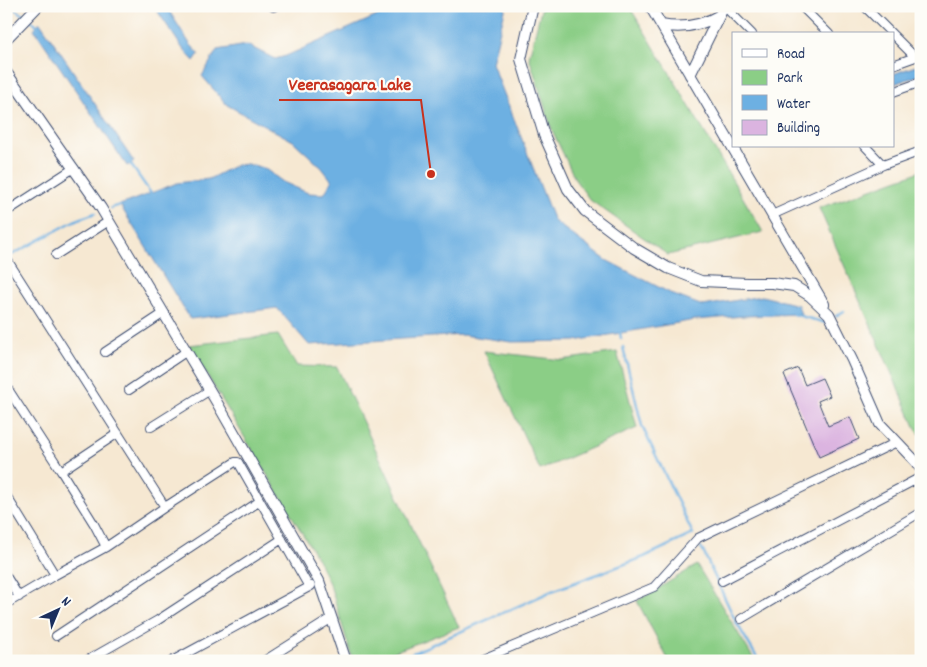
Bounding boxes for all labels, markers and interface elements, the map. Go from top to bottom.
legend [732,32,894,148]
text: Road [777,44,805,66]
callout: Veerasagara Lake [279,67,421,100]
text: Park [777,68,803,90]
text: Veerasagara Lake [289,74,411,99]
text: Water [777,94,811,116]
text: Building [777,118,820,140]
north arrow [32,584,82,634]
text: N [56,592,75,612]

